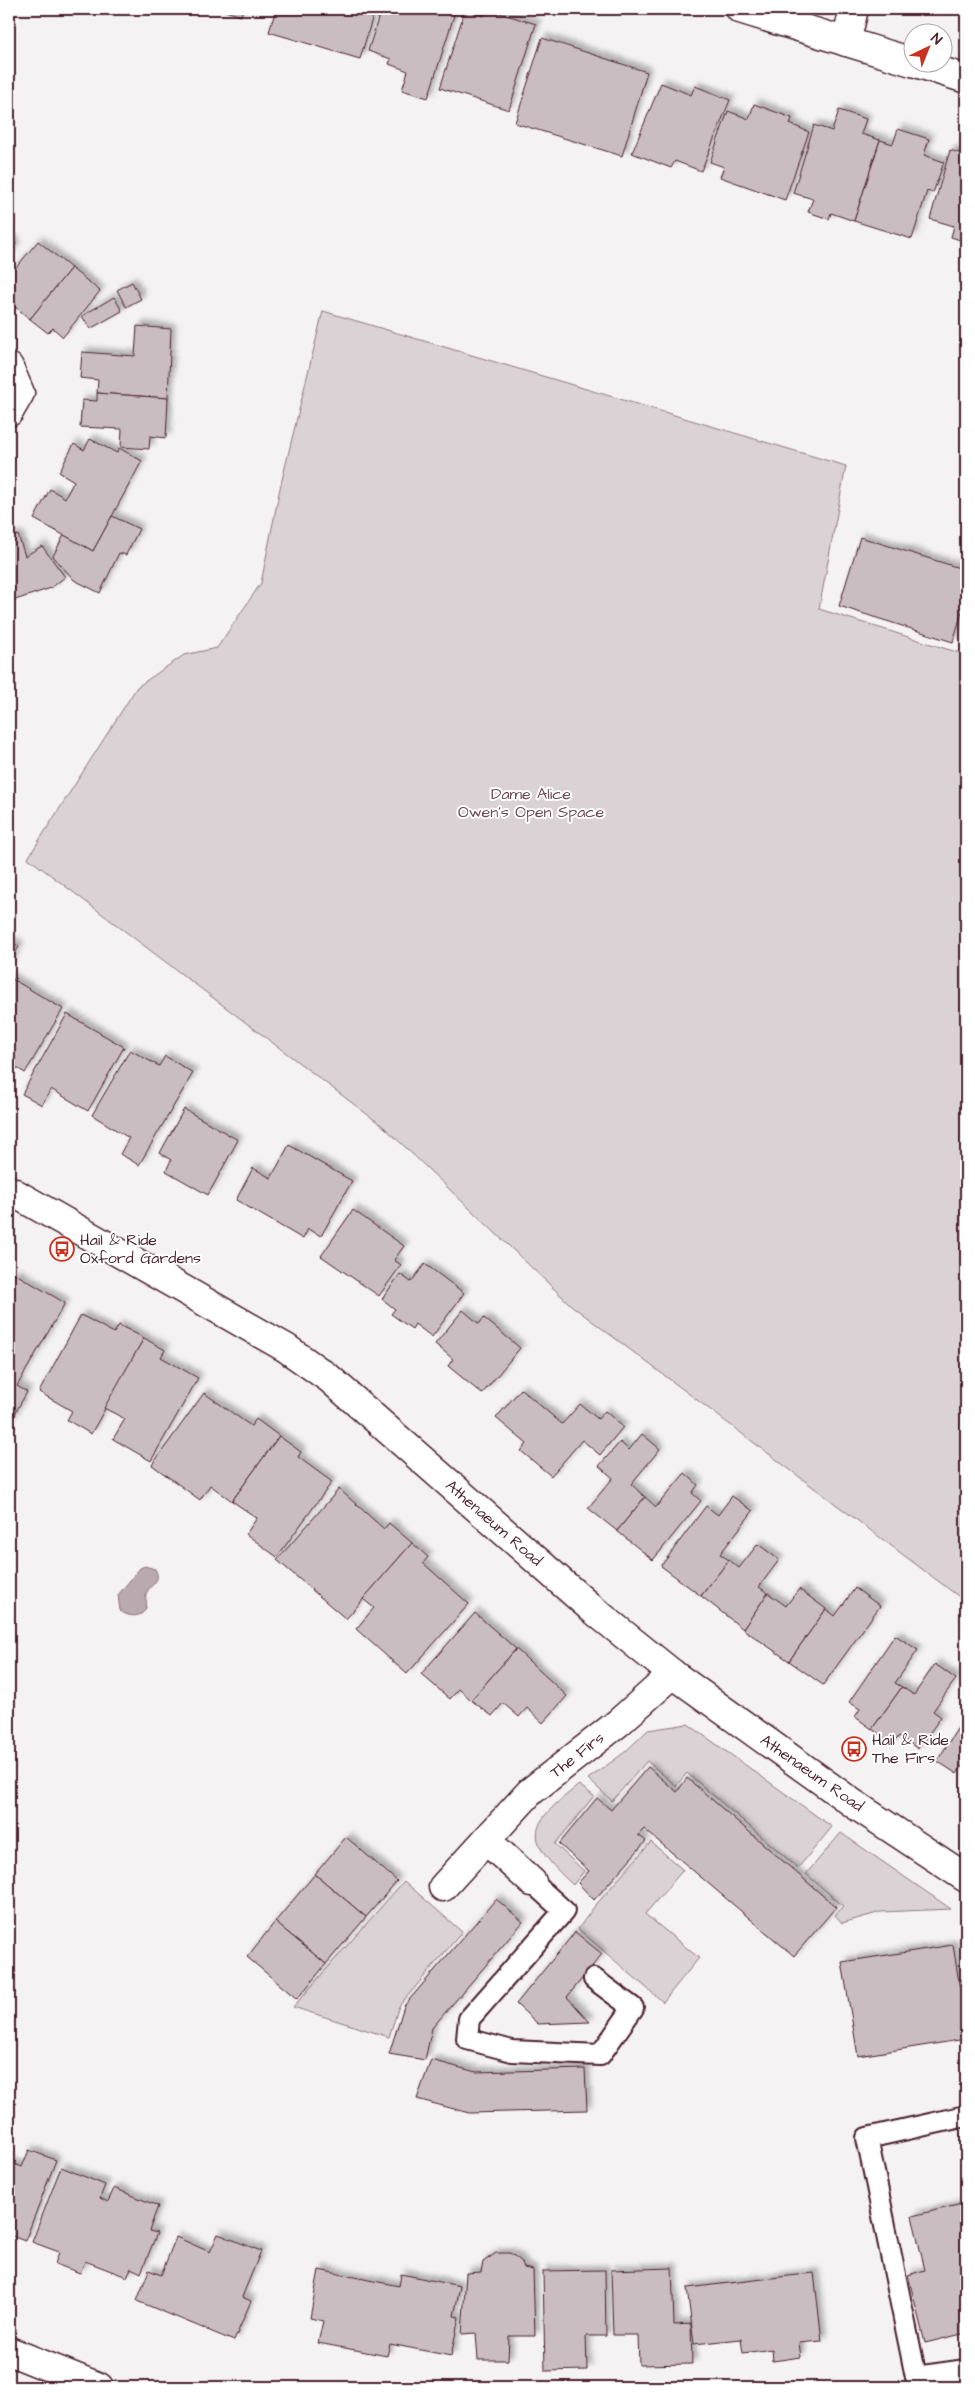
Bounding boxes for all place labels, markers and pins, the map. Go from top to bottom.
place label: Hail & Ride Oxford Gardens [80,1229,201,1269]
bus stop icon: Hail & Ride Oxford Gardens [49,1236,75,1262]
place label: Hail & Ride The Firs [872,1729,949,1769]
bus stop icon: Hail & Ride The Firs [841,1736,867,1762]

